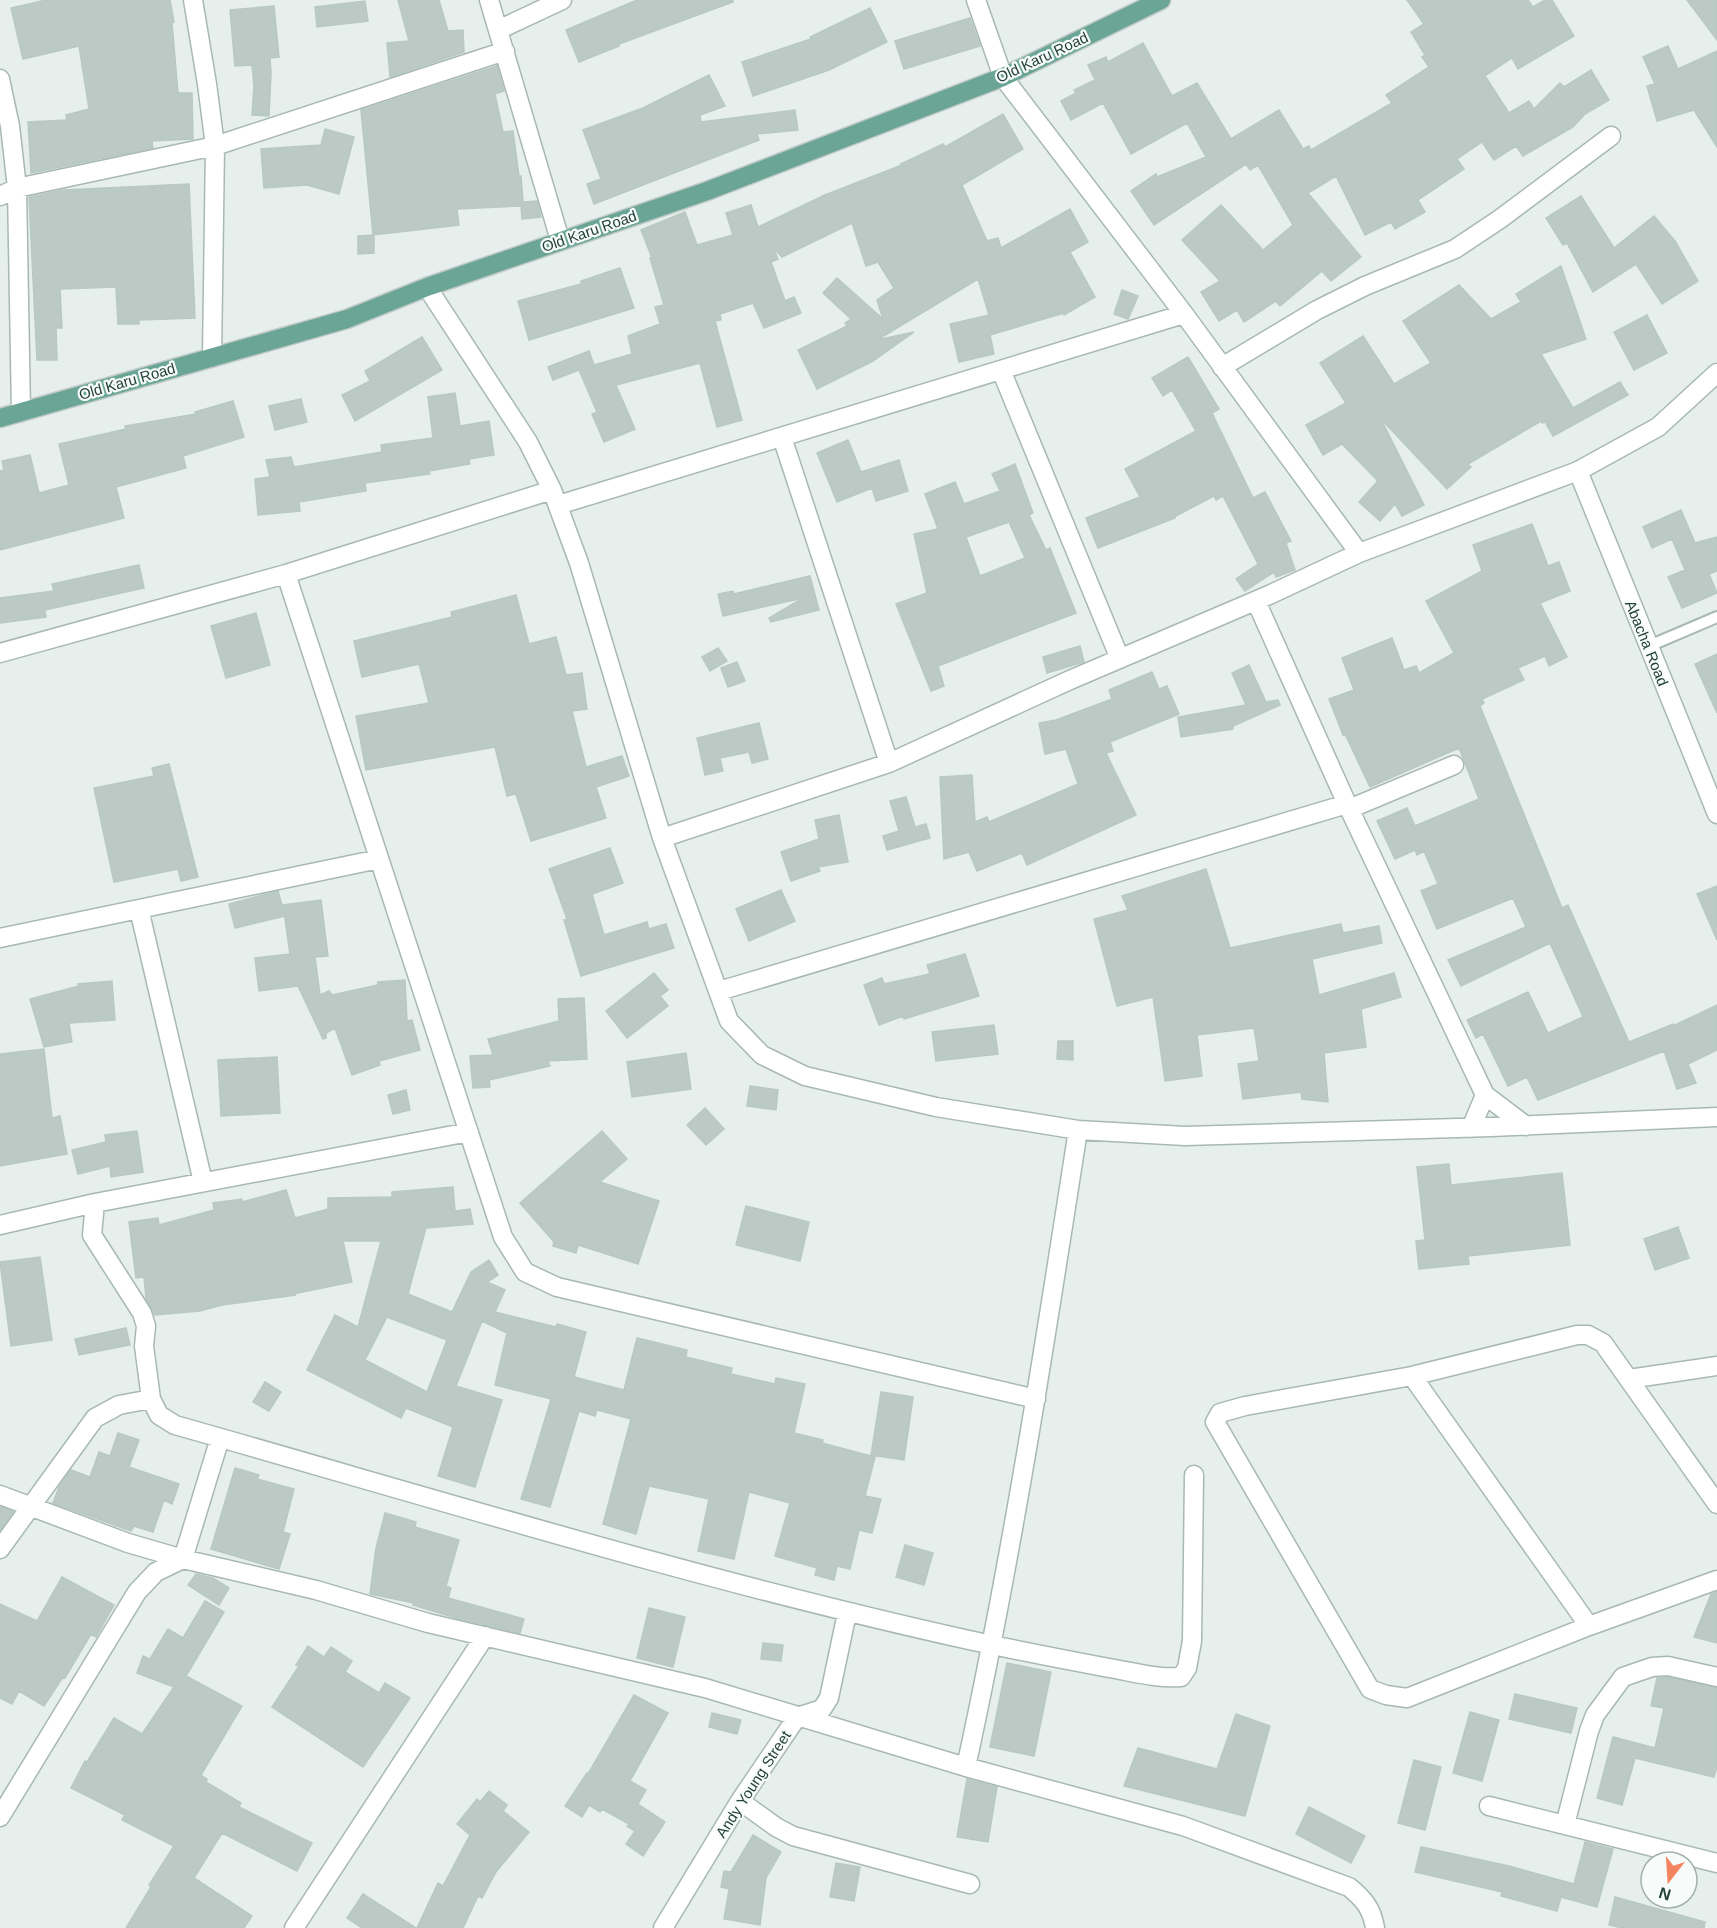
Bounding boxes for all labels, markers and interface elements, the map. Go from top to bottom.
street label: Old Karu Road [993,28,1091,86]
street label: Old Karu Road [539,207,639,255]
street label: Old Karu Road [77,359,177,403]
street label: Abacha Road [1622,598,1672,688]
street label: Andy Young Street [712,1727,794,1841]
north arrow [1639,1850,1699,1910]
text: N [1657,1884,1673,1904]

